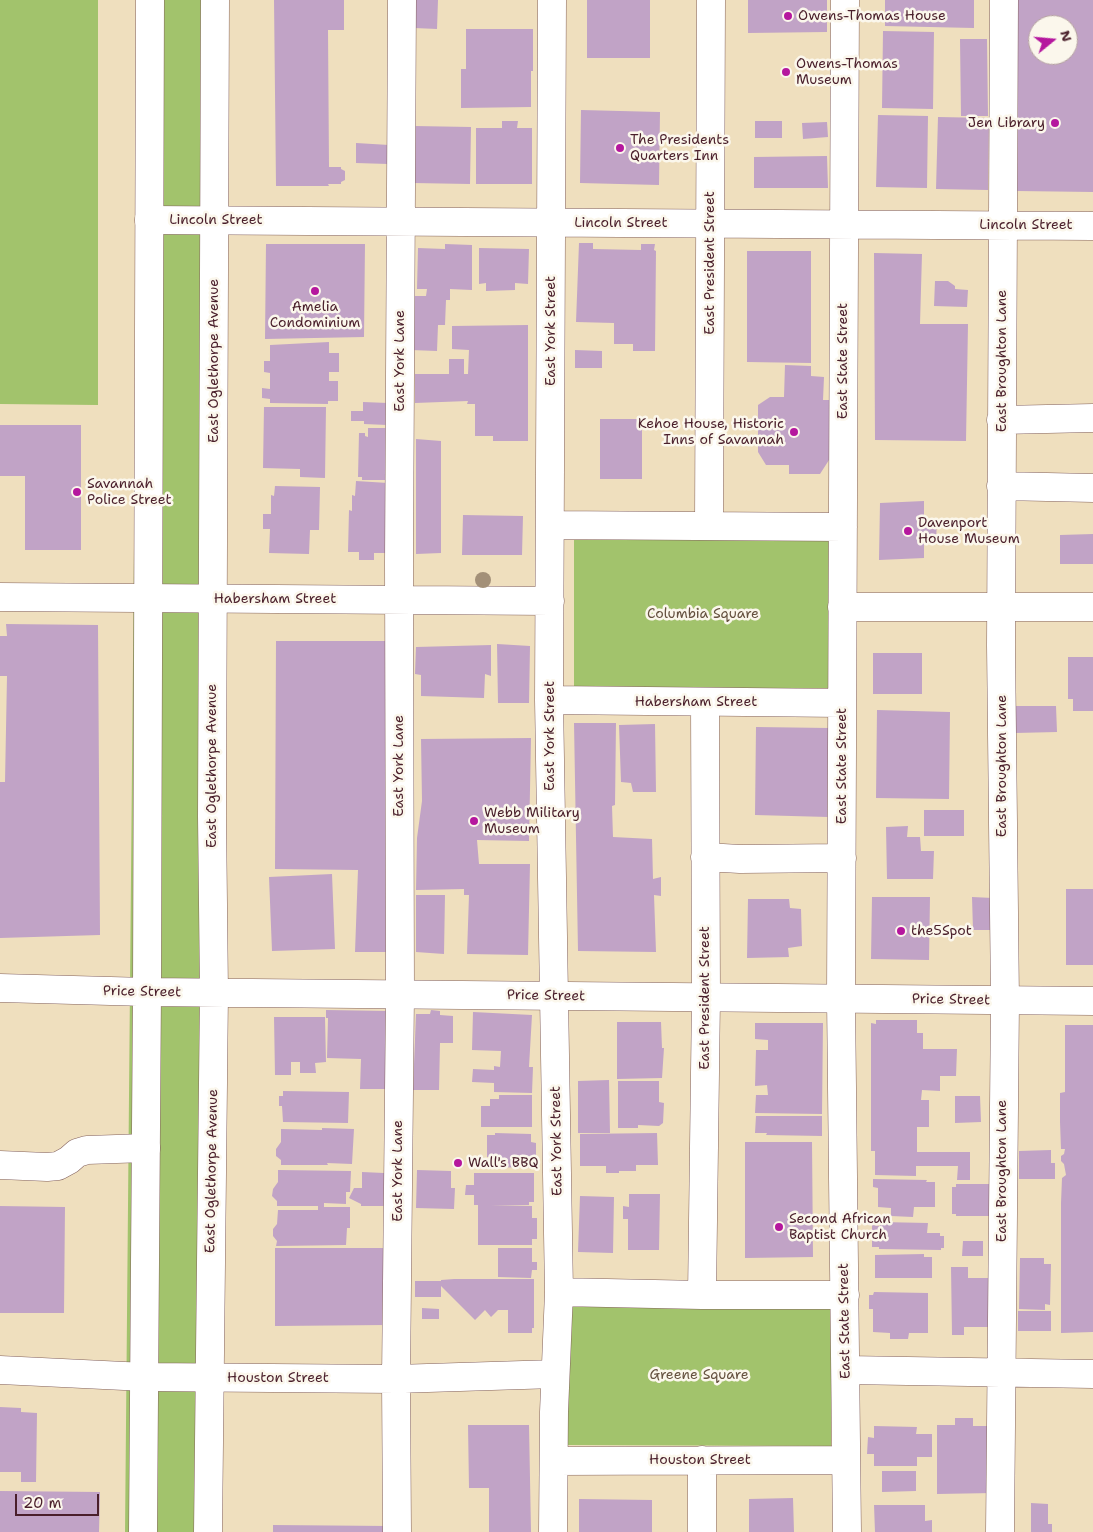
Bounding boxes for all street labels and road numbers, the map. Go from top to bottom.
street label: East President Street [702,191,718,335]
street label: Lincoln Street [169,212,263,228]
street label: Lincoln Street [574,215,668,231]
street label: Lincoln Street [979,217,1073,233]
street label: East York Street [543,276,559,386]
street label: East Oglethorpe Avenue [206,279,222,443]
street label: East Broughton Lane [994,290,1010,432]
street label: East State Street [835,303,851,419]
street label: East York Lane [392,310,408,412]
street label: Habersham Street [214,591,336,607]
street label: East York Street [542,681,558,791]
street label: East Oglethorpe Avenue [204,684,220,848]
street label: Habersham Street [635,694,757,710]
street label: East Broughton Lane [994,695,1010,837]
street label: East State Street [834,708,850,824]
street label: East York Lane [391,715,407,817]
street label: East President Street [697,926,713,1070]
street label: Price Street [103,983,181,1001]
street label: Price Street [507,987,585,1005]
street label: Price Street [912,991,990,1009]
street label: East York Street [548,1086,566,1196]
street label: East Oglethorpe Avenue [202,1089,222,1253]
street label: East Broughton Lane [994,1100,1010,1242]
street label: East York Lane [390,1120,406,1222]
street label: East State Street [836,1263,854,1379]
street label: Houston Street [227,1370,329,1386]
street label: Houston Street [649,1452,751,1468]

